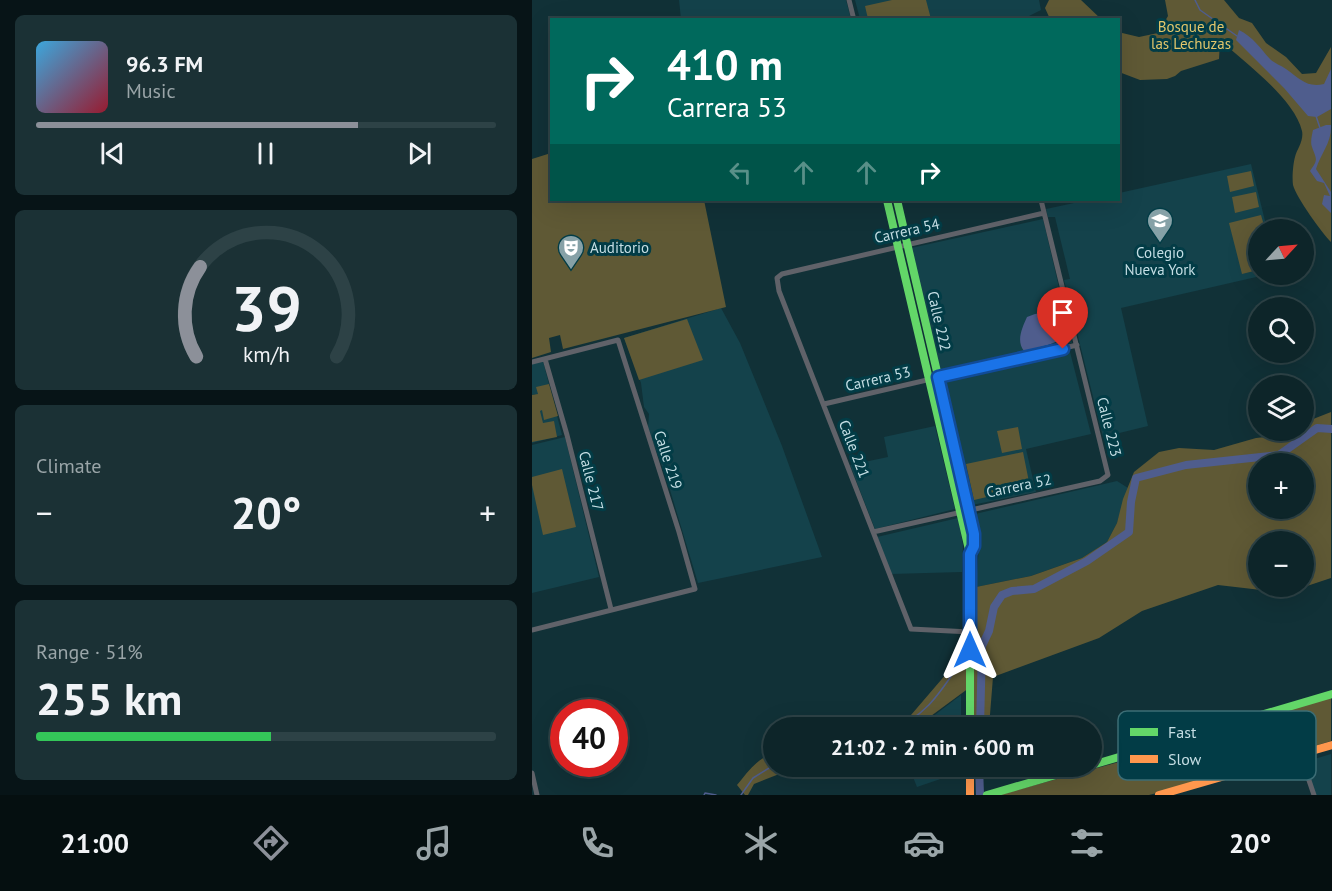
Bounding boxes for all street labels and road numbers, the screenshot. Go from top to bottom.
street label: Carrera 54 [872,214,941,247]
street label: Calle 222 [923,289,956,353]
street label: Carrera 53 [843,362,912,395]
street label: Calle 223 [1093,395,1126,459]
street label: Calle 221 [835,417,874,481]
street label: Calle 219 [650,428,687,492]
street label: Calle 217 [575,449,608,513]
street label: Carrera 52 [984,469,1053,502]

